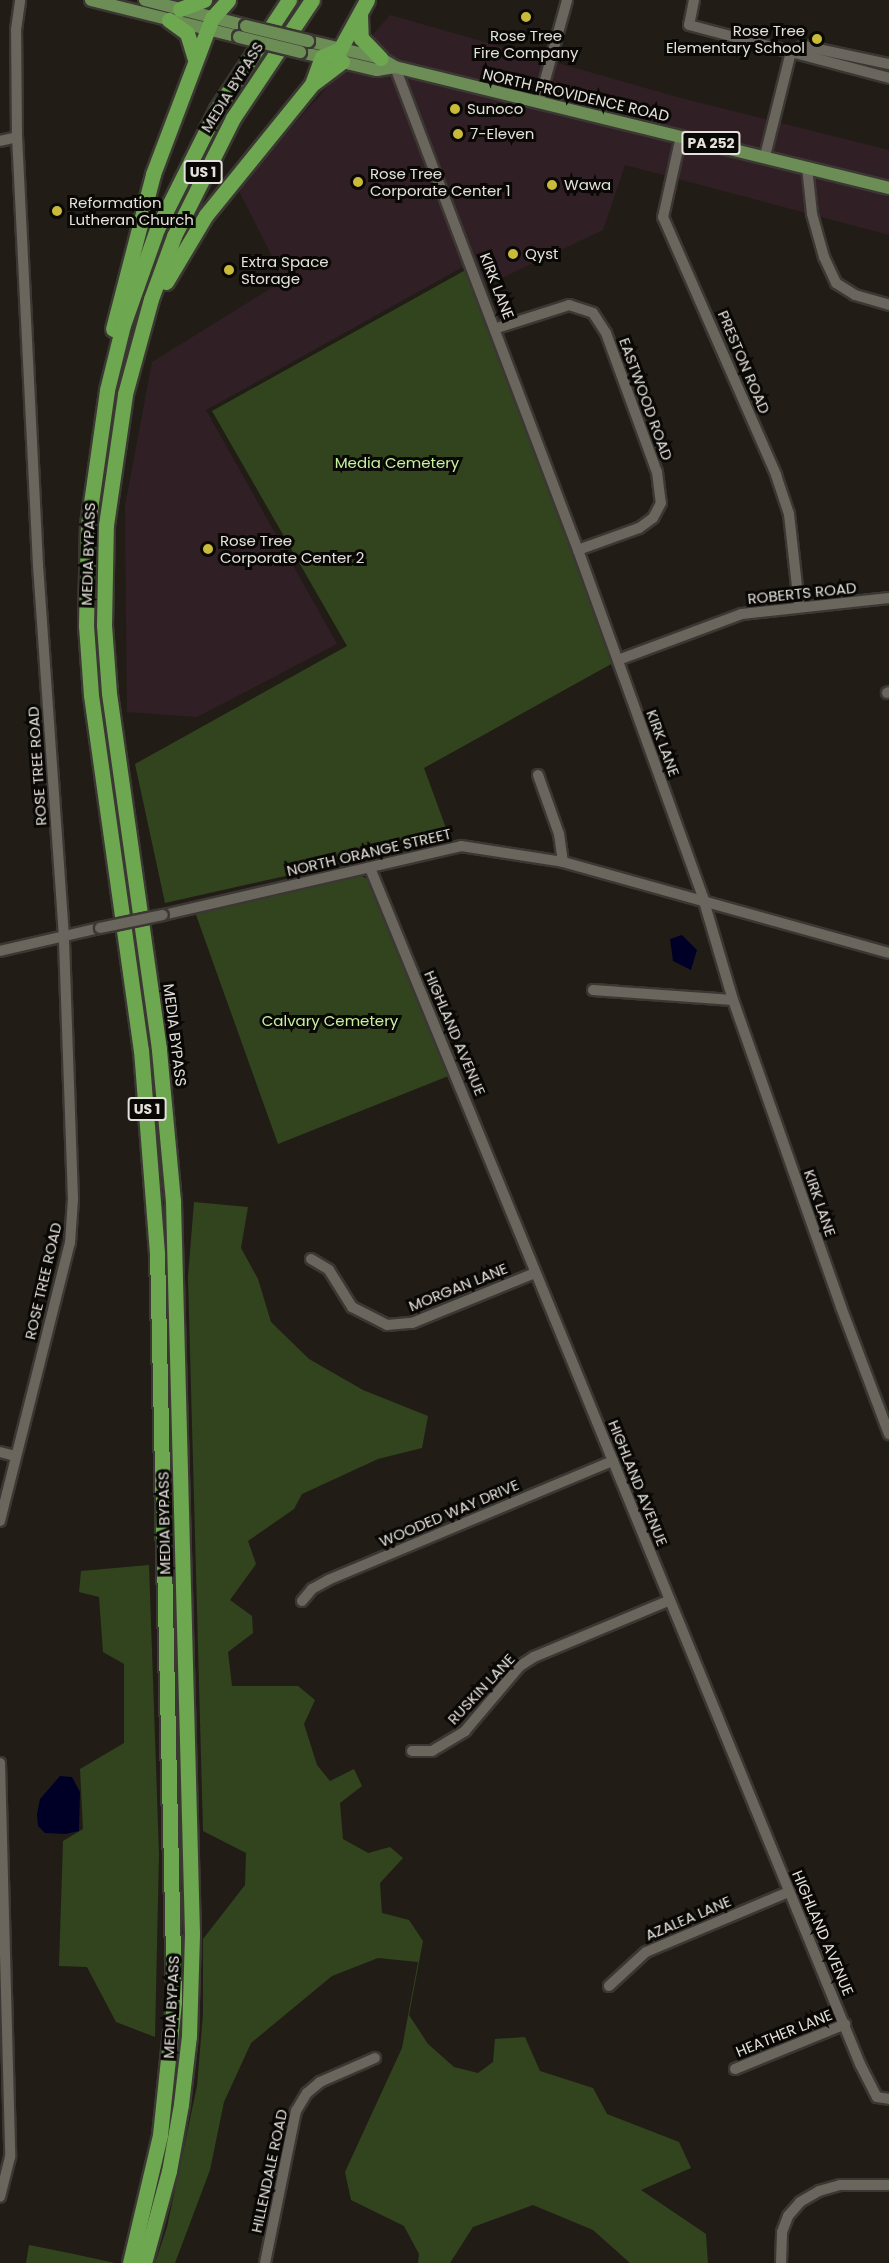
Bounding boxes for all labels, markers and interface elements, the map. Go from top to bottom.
marker: Rose Tree Fire Company [519,10,533,24]
place label: Rose Tree Elementary School [666,21,805,56]
place label: Rose Tree Fire Company [473,26,579,61]
marker: Rose Tree Elementary School [810,32,824,46]
street label: MEDIA BYPASS [197,38,267,136]
street label: NORTH PROVIDENCE ROAD [481,65,671,125]
place label: Sunoco [467,100,523,118]
marker: Sunoco [448,102,462,116]
place label: 7-Eleven [470,125,534,143]
marker: 7-Eleven [451,127,465,141]
road number: PA 252 [681,132,741,154]
road number: US 1 [184,161,222,183]
place label: Rose Tree Corporate Center 1 [370,164,511,199]
marker: Rose Tree Corporate Center 1 [351,175,365,189]
place label: Wawa [564,176,611,194]
marker: Wawa [545,178,559,192]
place label: Reformation Lutheran Church [69,193,194,228]
marker: Reformation Lutheran Church [50,204,64,218]
place label: Qyst [525,245,559,263]
marker: Qyst [506,247,520,261]
street label: KIRK LANE [476,250,518,322]
place label: Extra Space Storage [241,252,329,287]
marker: Extra Space Storage [222,263,236,277]
street label: PRESTON ROAD [714,308,774,416]
street label: EASTWOOD ROAD [615,335,677,463]
park label: Media Cemetery [335,454,459,472]
street label: MEDIA BYPASS [77,502,99,606]
place label: Rose Tree Corporate Center 2 [220,531,364,566]
marker: Rose Tree Corporate Center 2 [201,542,215,556]
street label: ROBERTS ROAD [747,578,857,608]
street label: ROSE TREE ROAD [24,706,50,826]
street label: KIRK LANE [643,707,683,779]
street label: NORTH ORANGE STREET [285,824,453,880]
street label: HIGHLAND AVENUE [421,968,489,1098]
street label: MEDIA BYPASS [160,983,190,1087]
park label: Calvary Cemetery [262,1012,398,1030]
road number: US 1 [128,1098,166,1120]
street label: KIRK LANE [800,1167,840,1239]
street label: ROSE TREE ROAD [21,1221,65,1341]
street label: MORGAN LANE [406,1259,510,1315]
street label: HIGHLAND AVENUE [605,1417,671,1549]
street label: MEDIA BYPASS [154,1471,174,1575]
street label: WOODED WAY DRIVE [376,1475,522,1551]
street label: RUSKIN LANE [444,1650,518,1728]
street label: HIGHLAND AVENUE [789,1868,857,1998]
street label: AZALEA LANE [642,1892,734,1944]
street label: MEDIA BYPASS [159,1955,183,2059]
street label: HEATHER LANE [733,2005,835,2061]
street label: HILLENDALE ROAD [247,2108,291,2234]

